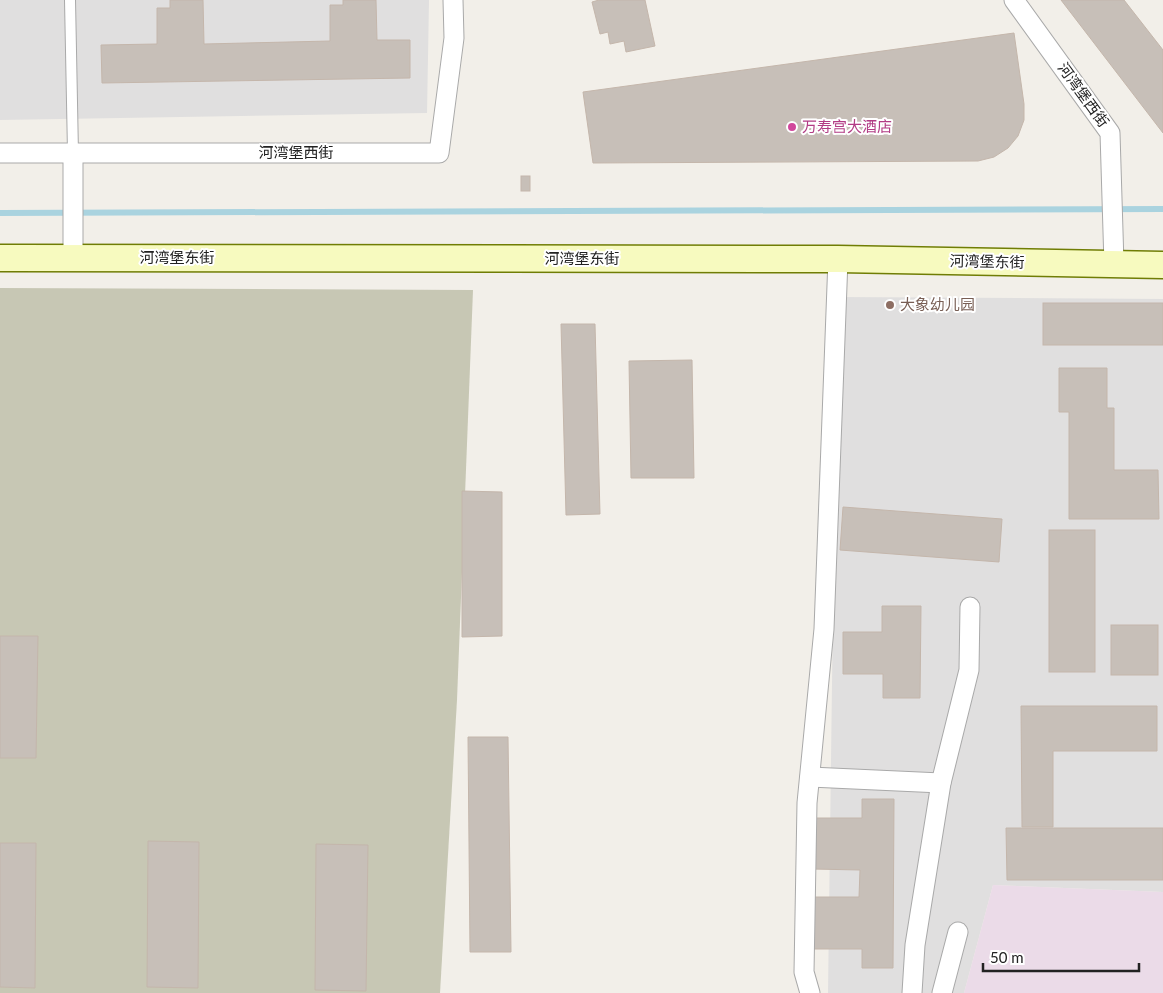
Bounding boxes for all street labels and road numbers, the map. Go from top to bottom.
street label: 河湾堡西街 [1054,59,1113,130]
street label: 河湾堡西街 [258,143,334,161]
street label: 河湾堡东街 [139,248,215,266]
street label: 河湾堡东街 [544,249,620,267]
street label: 河湾堡东街 [949,251,1025,271]

